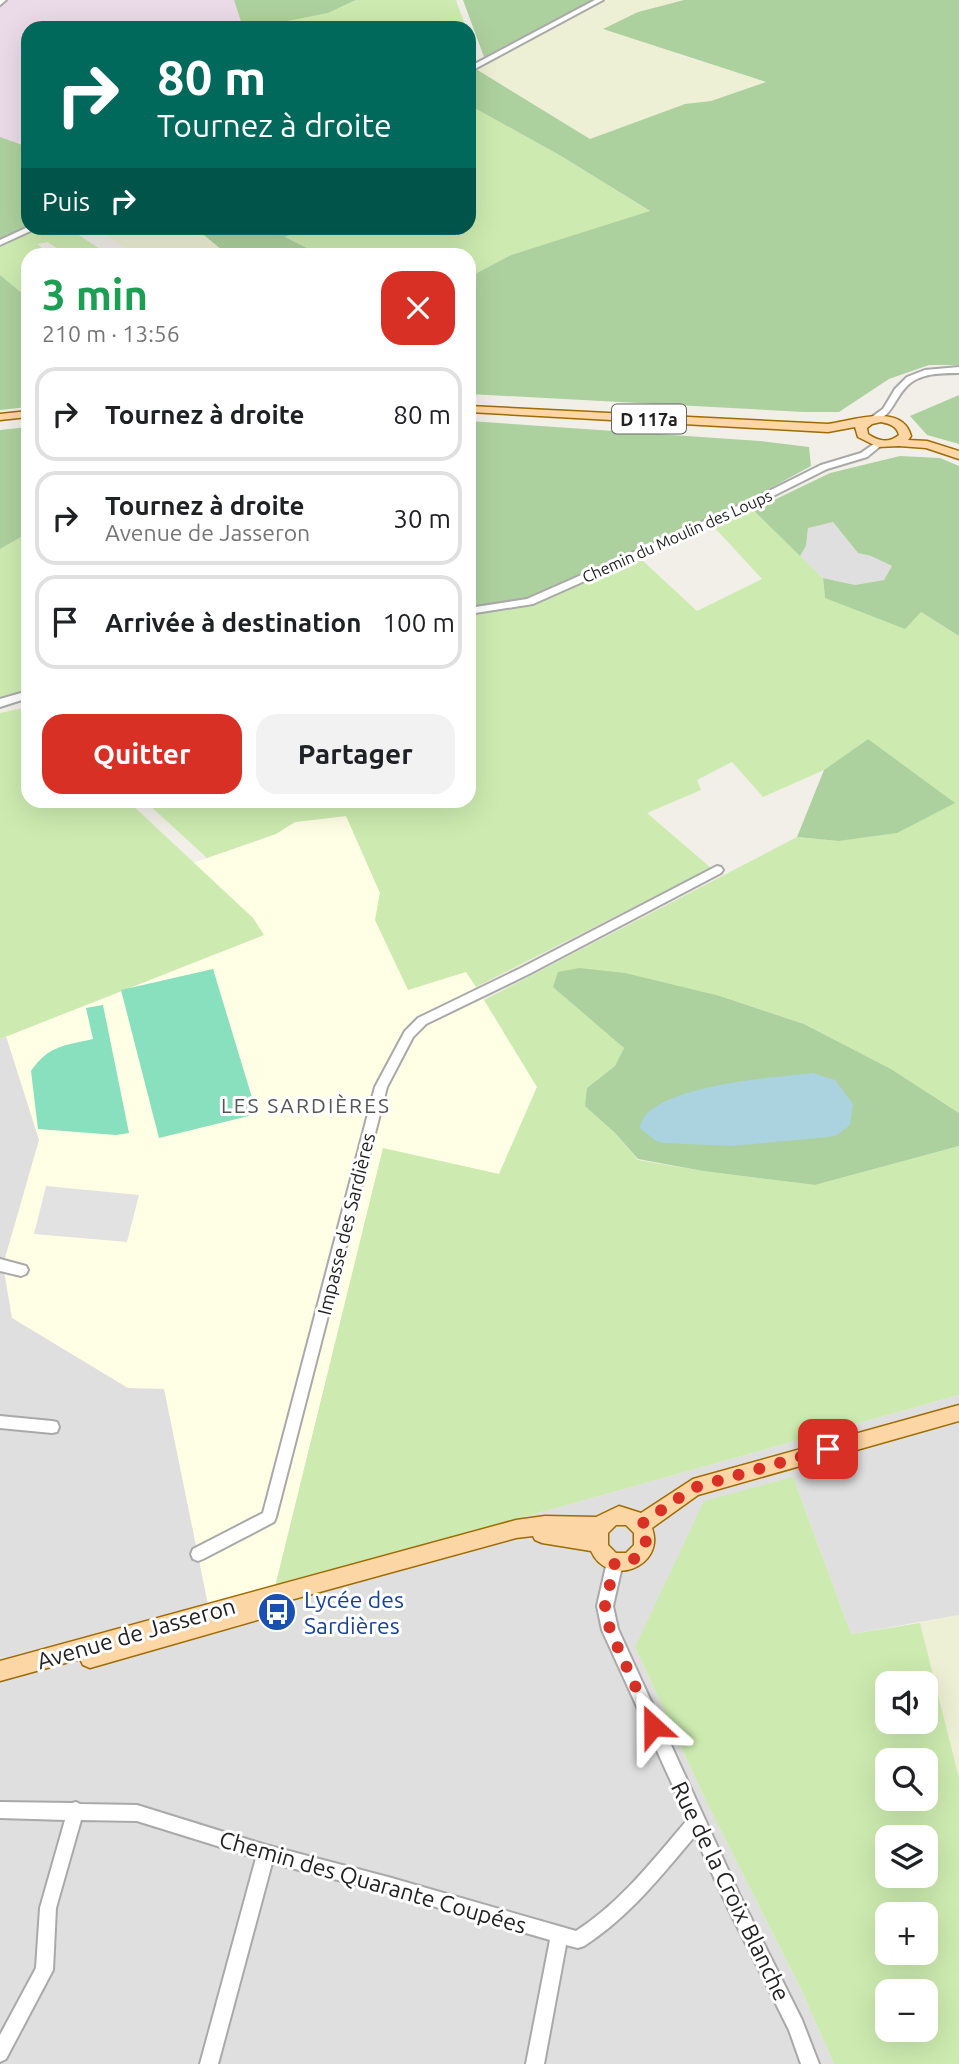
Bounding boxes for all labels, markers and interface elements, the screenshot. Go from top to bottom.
icon: right [42,49,133,140]
text: 80 m [157,49,266,104]
text: Tournez à droite [157,107,392,143]
icon: right [104,182,142,220]
text: Puis [42,187,90,216]
text: 3 min [42,271,148,318]
button: close [381,271,455,345]
text: 210 m · 13:56 [42,321,180,346]
icon: right [46,395,84,433]
text: Tournez à droite [105,400,304,429]
text: 80 m [393,400,451,429]
road number: D 117a [612,404,686,433]
street label: Chemin du Moulin des Loups [579,486,775,586]
text: Tournez à droite [105,491,304,520]
icon: right [46,499,84,537]
text: 30 m [393,504,451,533]
text: Avenue de Jasseron [105,520,310,545]
icon: arrive [46,603,84,641]
text: Arrivée à destination [105,608,361,637]
text: 100 m [382,608,455,637]
button: Quitter [42,714,242,794]
button: Partager [256,714,455,794]
district label: LES SARDIÈRES [221,1093,391,1117]
street label: Impasse des Sardières [313,1131,379,1317]
pin [798,1419,858,1479]
icon: arrive [809,1430,847,1468]
place label: Lycée des Sardières [304,1587,404,1638]
bus stop icon: Lycée des Sardières [256,1591,298,1633]
street label: Avenue de Jasseron [34,1593,238,1673]
map controls [875,1671,938,2042]
button: sound [875,1671,938,1734]
position arrow [616,1689,690,1763]
button: search [875,1748,938,1811]
street label: Rue de la Croix Blanche [667,1777,795,2005]
button: layers [875,1825,938,1888]
street label: Chemin des Quarante Coupées [217,1826,529,1938]
button: + [875,1902,938,1965]
button: − [875,1979,938,2042]

